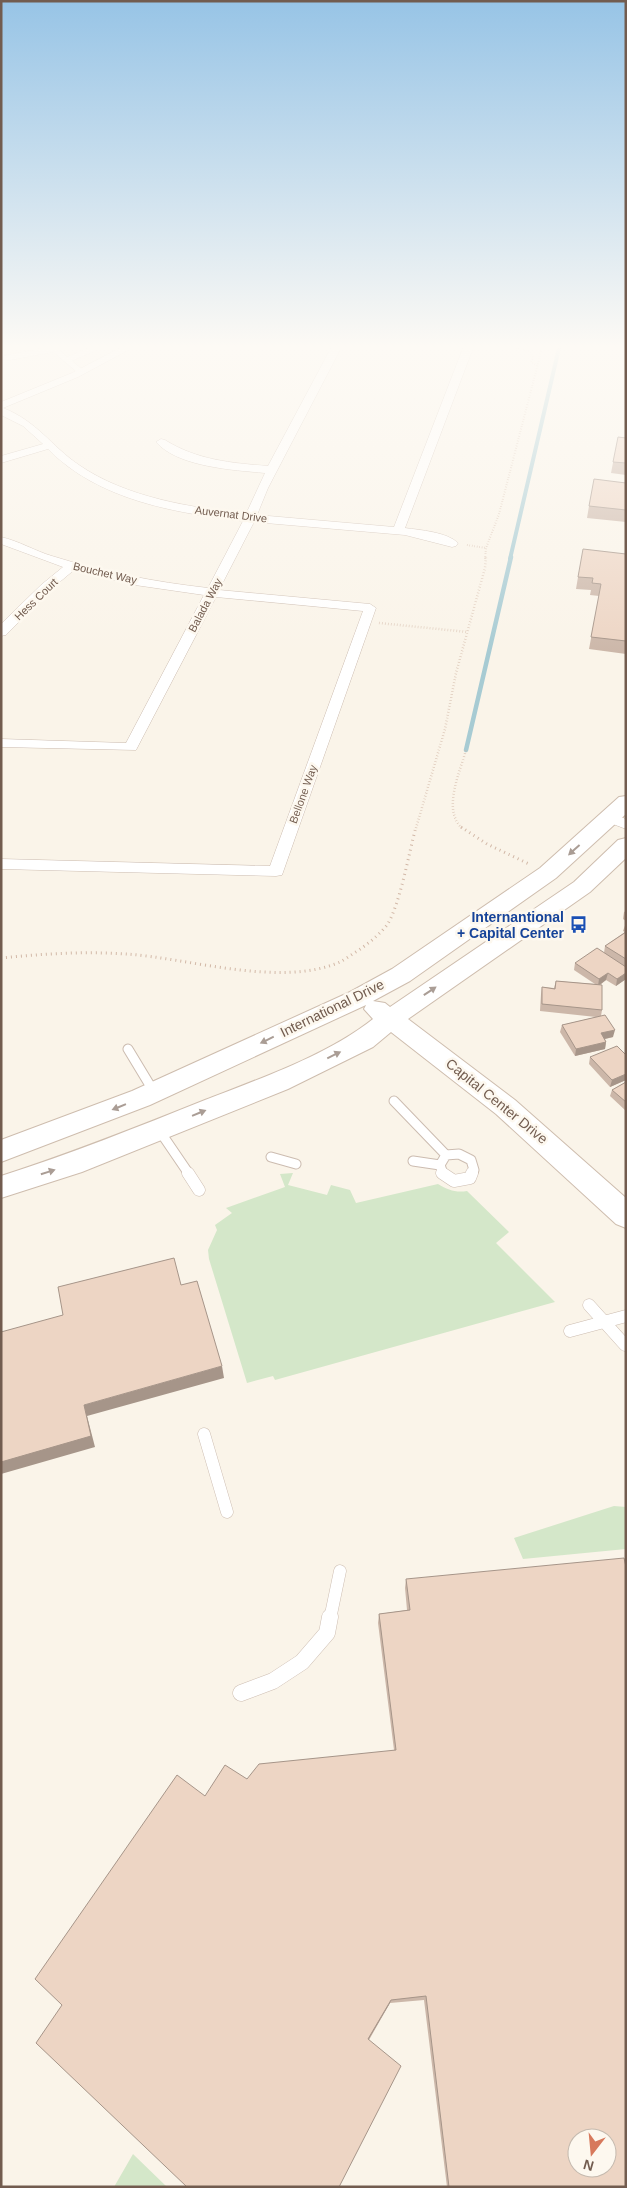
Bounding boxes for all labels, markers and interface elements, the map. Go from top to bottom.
street label: Auvernat Drive [194,504,268,524]
street label: Bouchet Way [72,560,139,586]
street label: Hess Court [12,576,60,622]
street label: Balada Way [186,576,224,634]
street label: Bellone Way [287,763,319,825]
one-way arrow [568,844,580,856]
place label: Internantional + Capital Center [457,909,565,941]
bus stop icon: Internantional + Capital Center [568,915,588,935]
street label: International Drive [277,976,387,1040]
one-way arrow [423,986,437,996]
one-way arrow [260,1036,274,1044]
one-way arrow [326,1051,341,1060]
street label: Capital Center Drive [443,1055,551,1147]
one-way arrow [112,1103,126,1111]
one-way arrow [192,1109,206,1117]
one-way arrow [40,1167,55,1175]
north arrow [567,2128,617,2178]
text: N [581,2156,595,2175]

